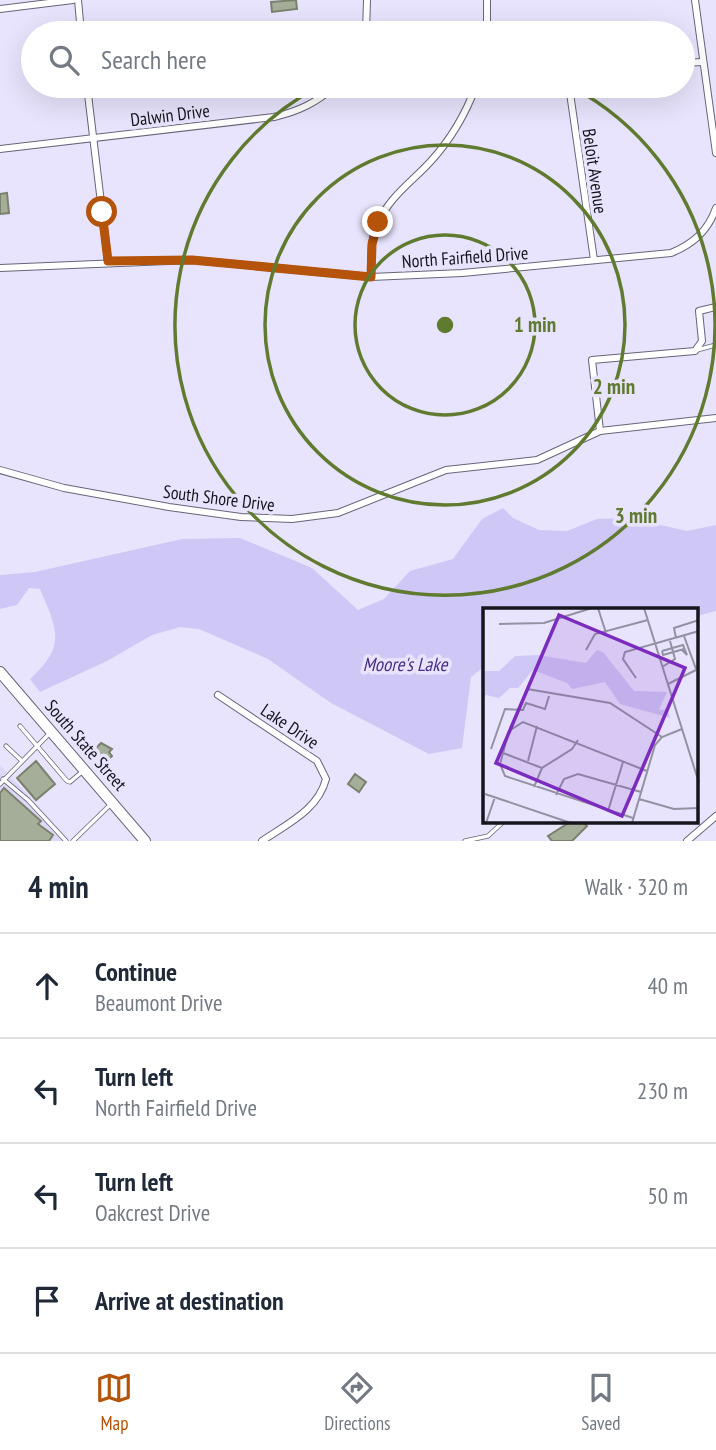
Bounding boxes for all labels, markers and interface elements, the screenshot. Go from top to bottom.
search box [21,21,695,98]
icon: search [45,41,83,79]
text: Search here [101,43,207,76]
street label: Dalwin Drive [129,99,211,131]
street label: Beloit Avenue [578,127,612,215]
route start [86,196,117,227]
route end [362,206,393,237]
street label: North Fairfield Drive [401,241,529,273]
text: 1 min [514,311,556,338]
centre of rings [433,313,457,337]
text: 2 min [593,373,635,400]
street label: South Shore Drive [162,480,276,516]
text: 3 min [615,502,657,529]
inset map [483,608,698,824]
water label: Moore's Lake [363,652,448,676]
street label: South State Street [40,695,132,795]
street label: Lake Drive [257,698,323,754]
text: 4 min [28,867,89,906]
text: Walk · 320 m [585,872,688,901]
text: Continue [95,955,177,988]
icon: ahead [28,967,66,1005]
text: 40 m [647,971,688,1000]
text: Beaumont Drive [95,988,223,1017]
text: Turn left [95,1060,173,1093]
icon: left [28,1072,66,1110]
text: 230 m [637,1076,688,1105]
text: North Fairfield Drive [95,1093,257,1122]
text: Turn left [95,1165,173,1198]
icon: left [28,1177,66,1215]
text: 50 m [647,1181,688,1210]
text: Oakcrest Drive [95,1198,210,1227]
icon: arrive [28,1282,66,1320]
text: Arrive at destination [95,1284,284,1317]
tab: Map [95,1369,133,1435]
tab: Directions [324,1369,390,1435]
tab: Saved [581,1369,621,1435]

